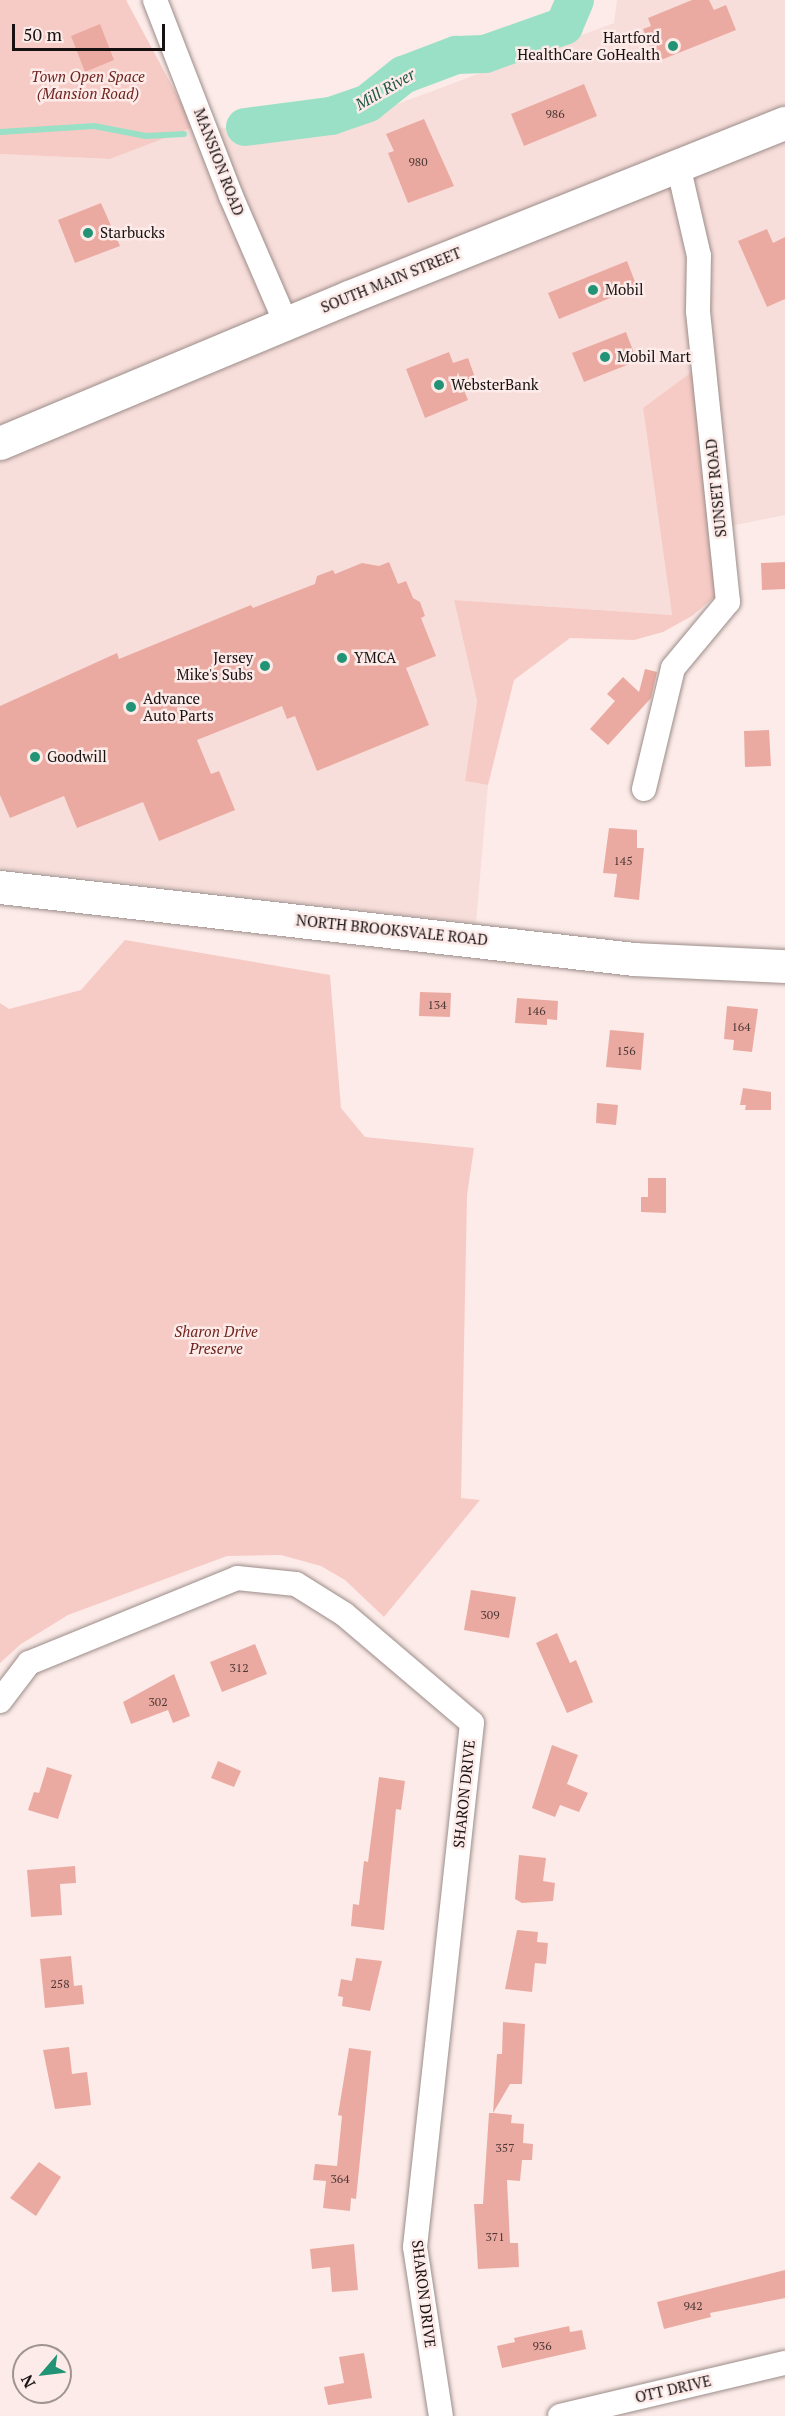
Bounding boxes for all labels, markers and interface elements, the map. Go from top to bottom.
scale bar [15,12,168,50]
text: 50 m [23,22,62,46]
place label: Hartford HealthCare GoHealth [517,28,660,63]
marker: Hartford HealthCare GoHealth [664,37,682,55]
water label: Mill River [352,64,418,114]
park label: Town Open Space (Mansion Road) [31,67,145,102]
street label: MANSION ROAD [190,106,248,218]
house number: 986 [545,107,565,121]
house number: 980 [408,155,428,169]
place label: Starbucks [100,224,165,242]
marker: Starbucks [81,226,95,240]
street label: SOUTH MAIN STREET [318,244,464,316]
place label: Mobil [605,281,644,299]
marker: Mobil [586,283,600,297]
place label: Mobil Mart [617,348,691,366]
marker: Mobil Mart [598,350,612,364]
place label: WebsterBank [451,376,539,394]
marker: WebsterBank [432,378,446,392]
street label: SUNSET ROAD [702,438,730,538]
place label: Jersey Mike's Subs [177,648,253,683]
place label: YMCA [354,649,396,667]
marker: YMCA [335,651,349,665]
marker: Jersey Mike's Subs [258,659,272,673]
place label: Advance Auto Parts [143,689,214,724]
marker: Advance Auto Parts [124,700,138,714]
place label: Goodwill [47,748,107,766]
marker: Goodwill [28,750,42,764]
house number: 145 [613,854,633,868]
street label: NORTH BROOKSVALE ROAD [295,911,489,949]
house number: 134 [427,998,447,1012]
house number: 146 [526,1004,546,1018]
house number: 164 [731,1020,751,1034]
house number: 156 [616,1044,636,1058]
park label: Sharon Drive Preserve [174,1322,258,1357]
house number: 309 [480,1608,500,1622]
house number: 312 [229,1661,249,1675]
house number: 302 [148,1695,168,1709]
street label: SHARON DRIVE [449,1739,479,1849]
house number: 258 [50,1977,70,1991]
house number: 357 [495,2141,515,2155]
house number: 364 [330,2172,350,2186]
house number: 371 [485,2230,505,2244]
street label: SHARON DRIVE [408,2239,440,2349]
house number: 942 [683,2299,703,2313]
house number: 936 [532,2339,552,2353]
north arrow [12,2344,72,2404]
text: N [15,2371,40,2392]
street label: OTT DRIVE [633,2372,713,2406]

